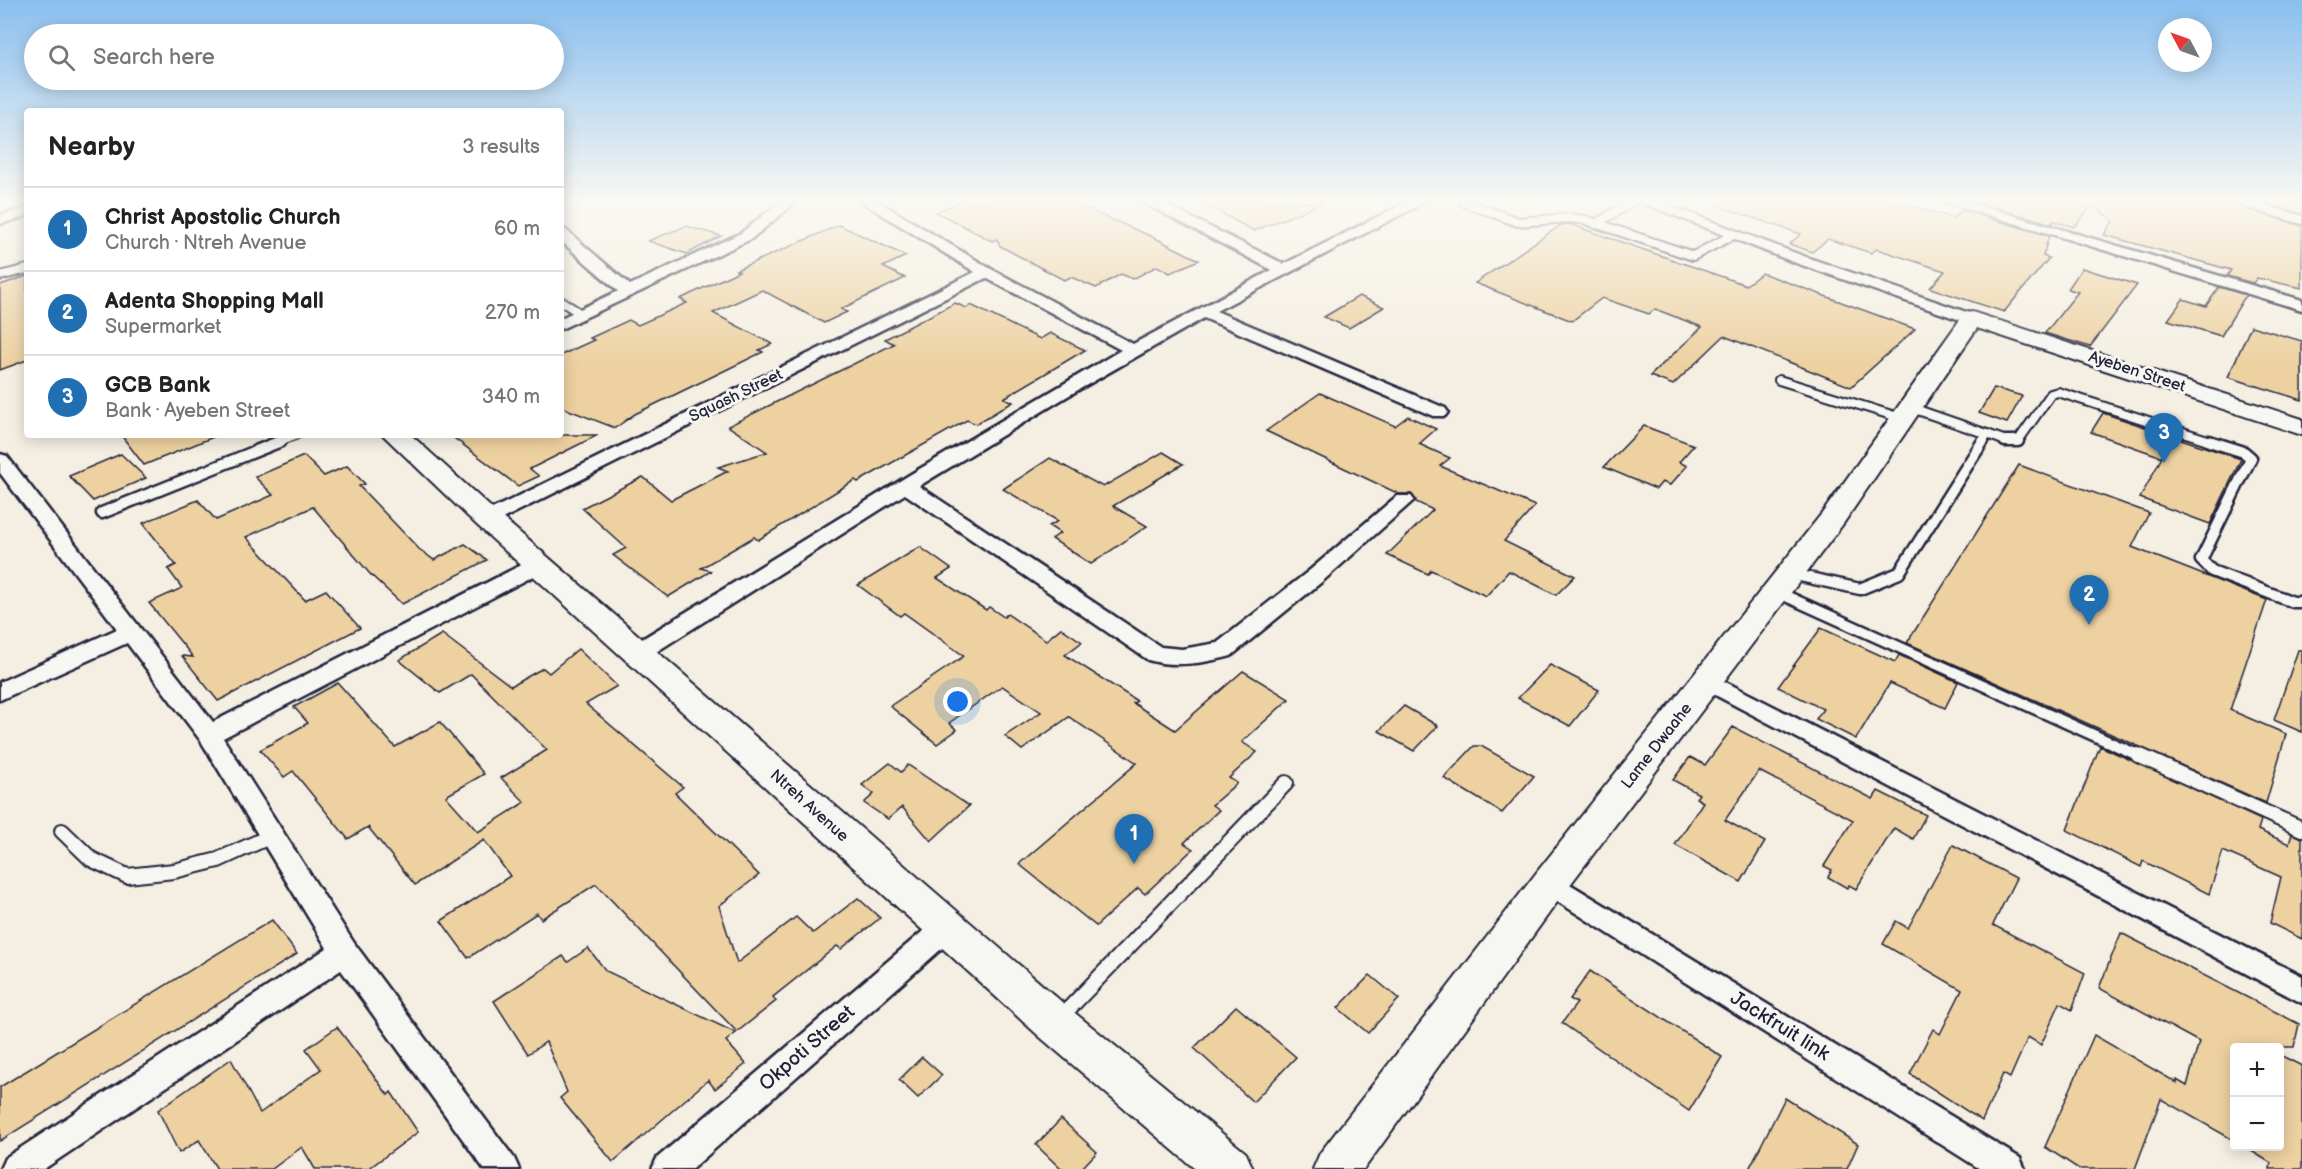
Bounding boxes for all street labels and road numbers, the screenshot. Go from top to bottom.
street label: Ayeben Street [2086,347,2188,397]
street label: Squash Street [686,365,786,427]
street label: Lame Dwaahe [1618,699,1697,793]
street label: Ntreh Avenue [766,766,852,846]
street label: Jackfruit link [1726,986,1834,1066]
street label: Okpoti Street [754,1000,860,1096]

